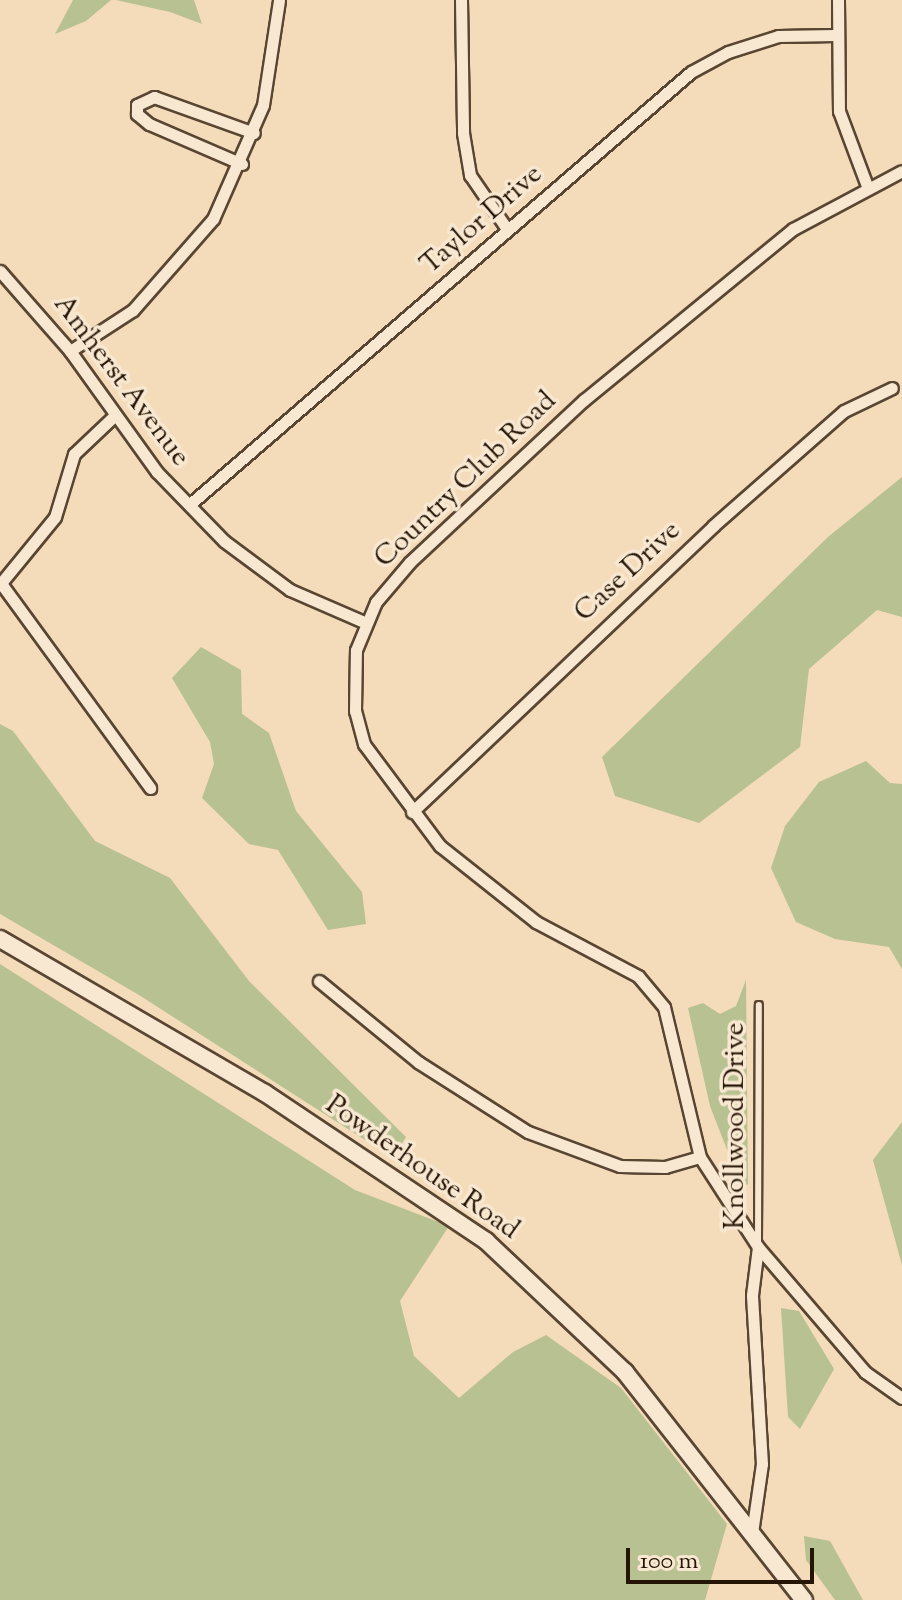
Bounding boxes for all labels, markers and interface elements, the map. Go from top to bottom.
street label: Taylor Drive [414,158,550,282]
street label: Amherst Avenue [46,289,196,473]
street label: Country Club Road [368,385,564,575]
street label: Case Drive [568,515,688,629]
street label: Knollwood Drive [719,1023,753,1229]
street label: Powderhouse Road [319,1089,525,1247]
scale bar [630,1532,818,1582]
text: 100 m [640,1545,698,1579]

